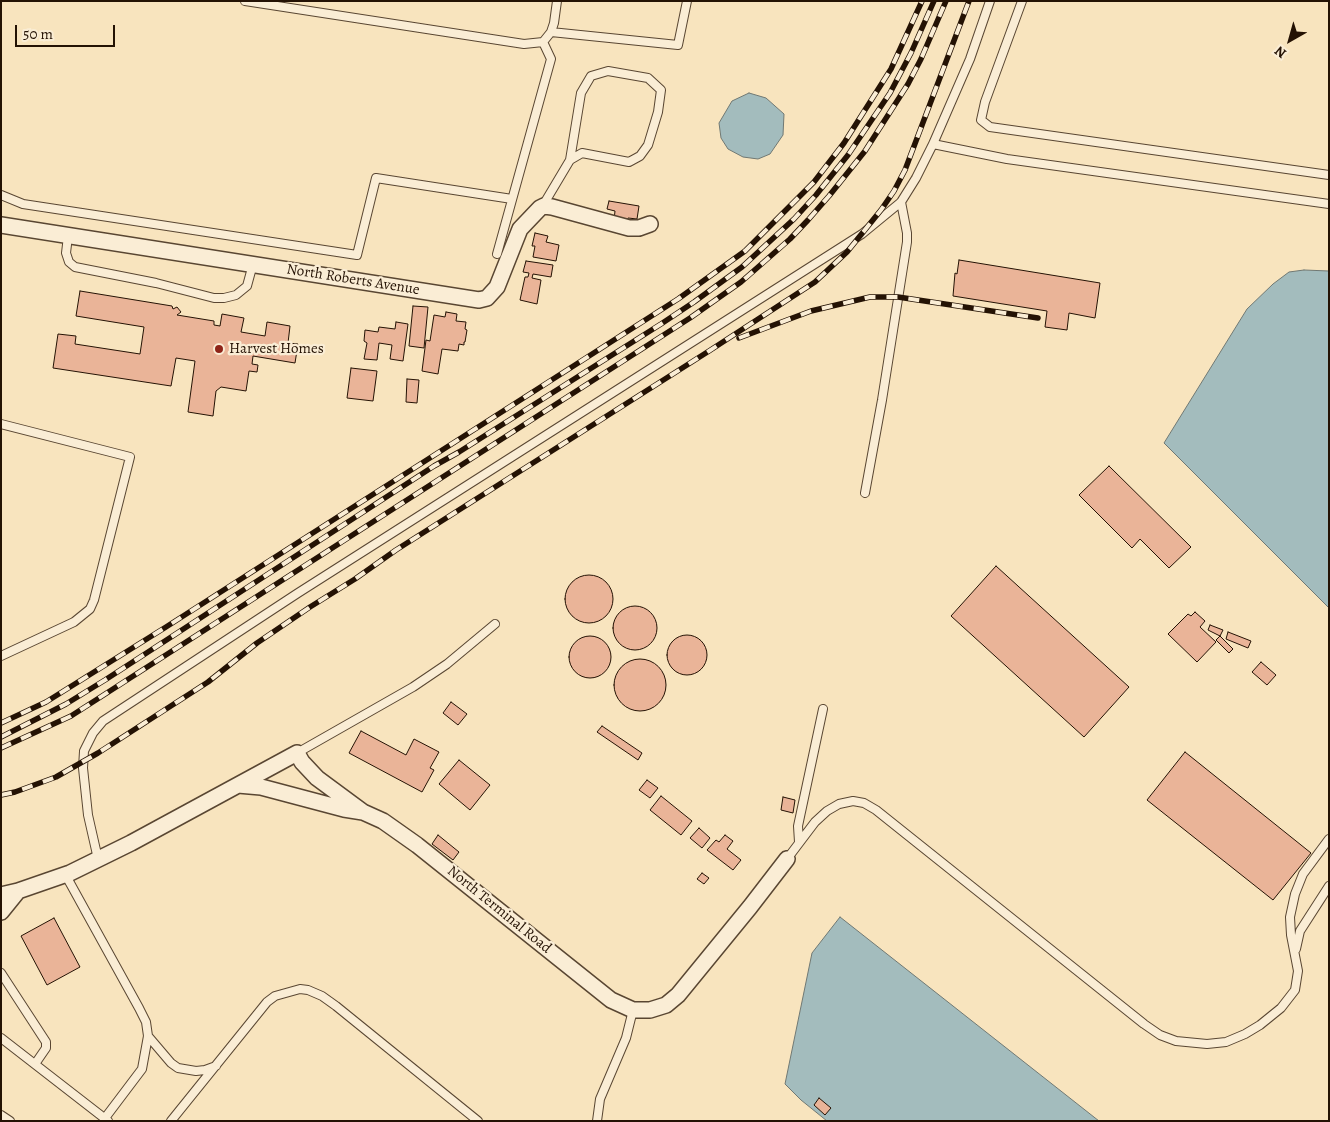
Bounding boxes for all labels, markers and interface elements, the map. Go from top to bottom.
scale bar [18,15,118,47]
north arrow [1265,15,1315,65]
text: 50 m [23,24,53,44]
text: N [1271,42,1290,63]
street label: North Roberts Avenue [285,261,421,299]
place label: Harvest Homes [229,340,324,358]
marker: Harvest Homes [213,343,225,355]
street label: North Terminal Road [443,862,555,958]

